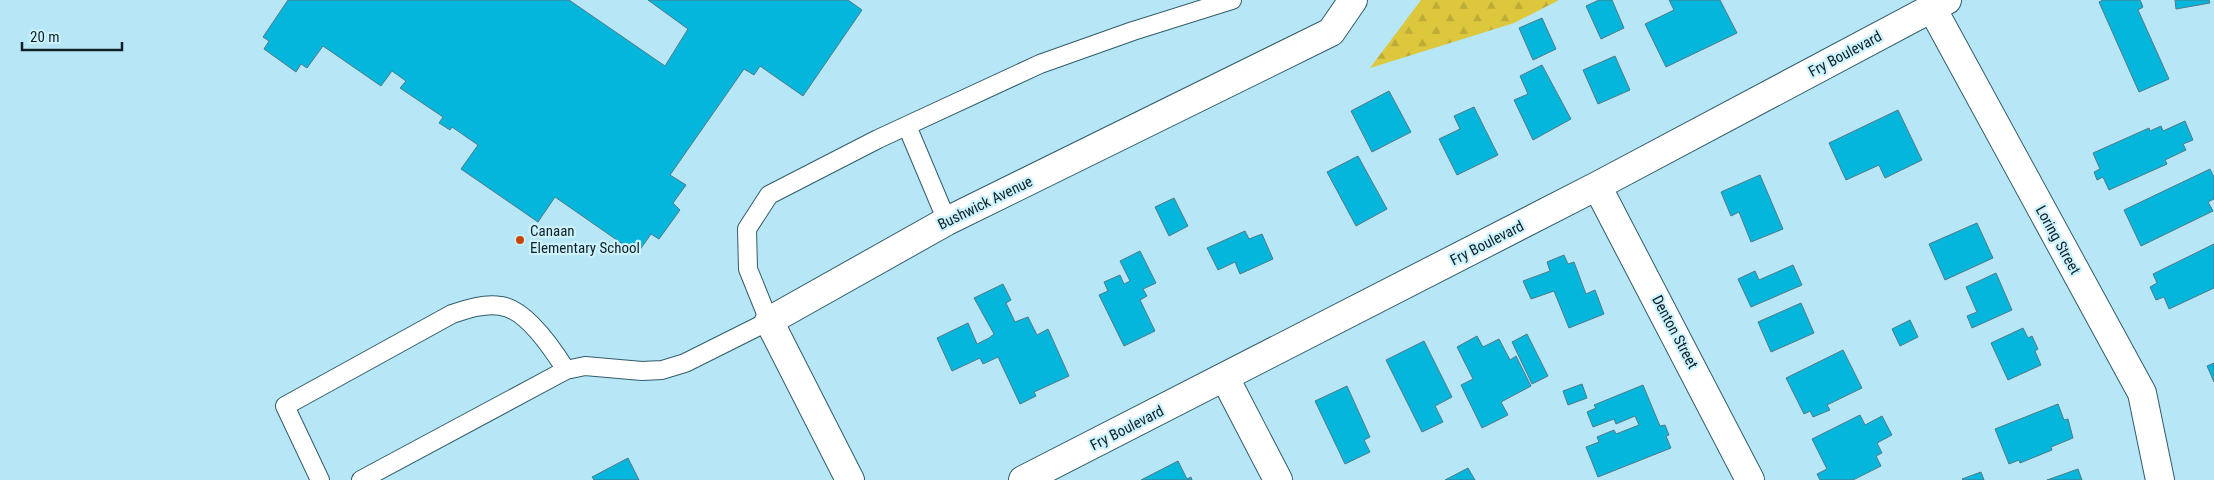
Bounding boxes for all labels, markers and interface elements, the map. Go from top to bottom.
scale bar [22,20,122,52]
street label: Fry Boulevard [1805,27,1885,81]
text: 20 m [30,28,60,46]
street label: Bushwick Avenue [935,172,1035,234]
street label: Loring Street [2032,202,2084,278]
street label: Fry Boulevard [1447,217,1527,269]
place label: Canaan Elementary School [530,222,640,257]
marker: Canaan Elementary School [514,234,526,246]
street label: Denton Street [1648,292,1702,372]
street label: Fry Boulevard [1087,402,1167,454]

